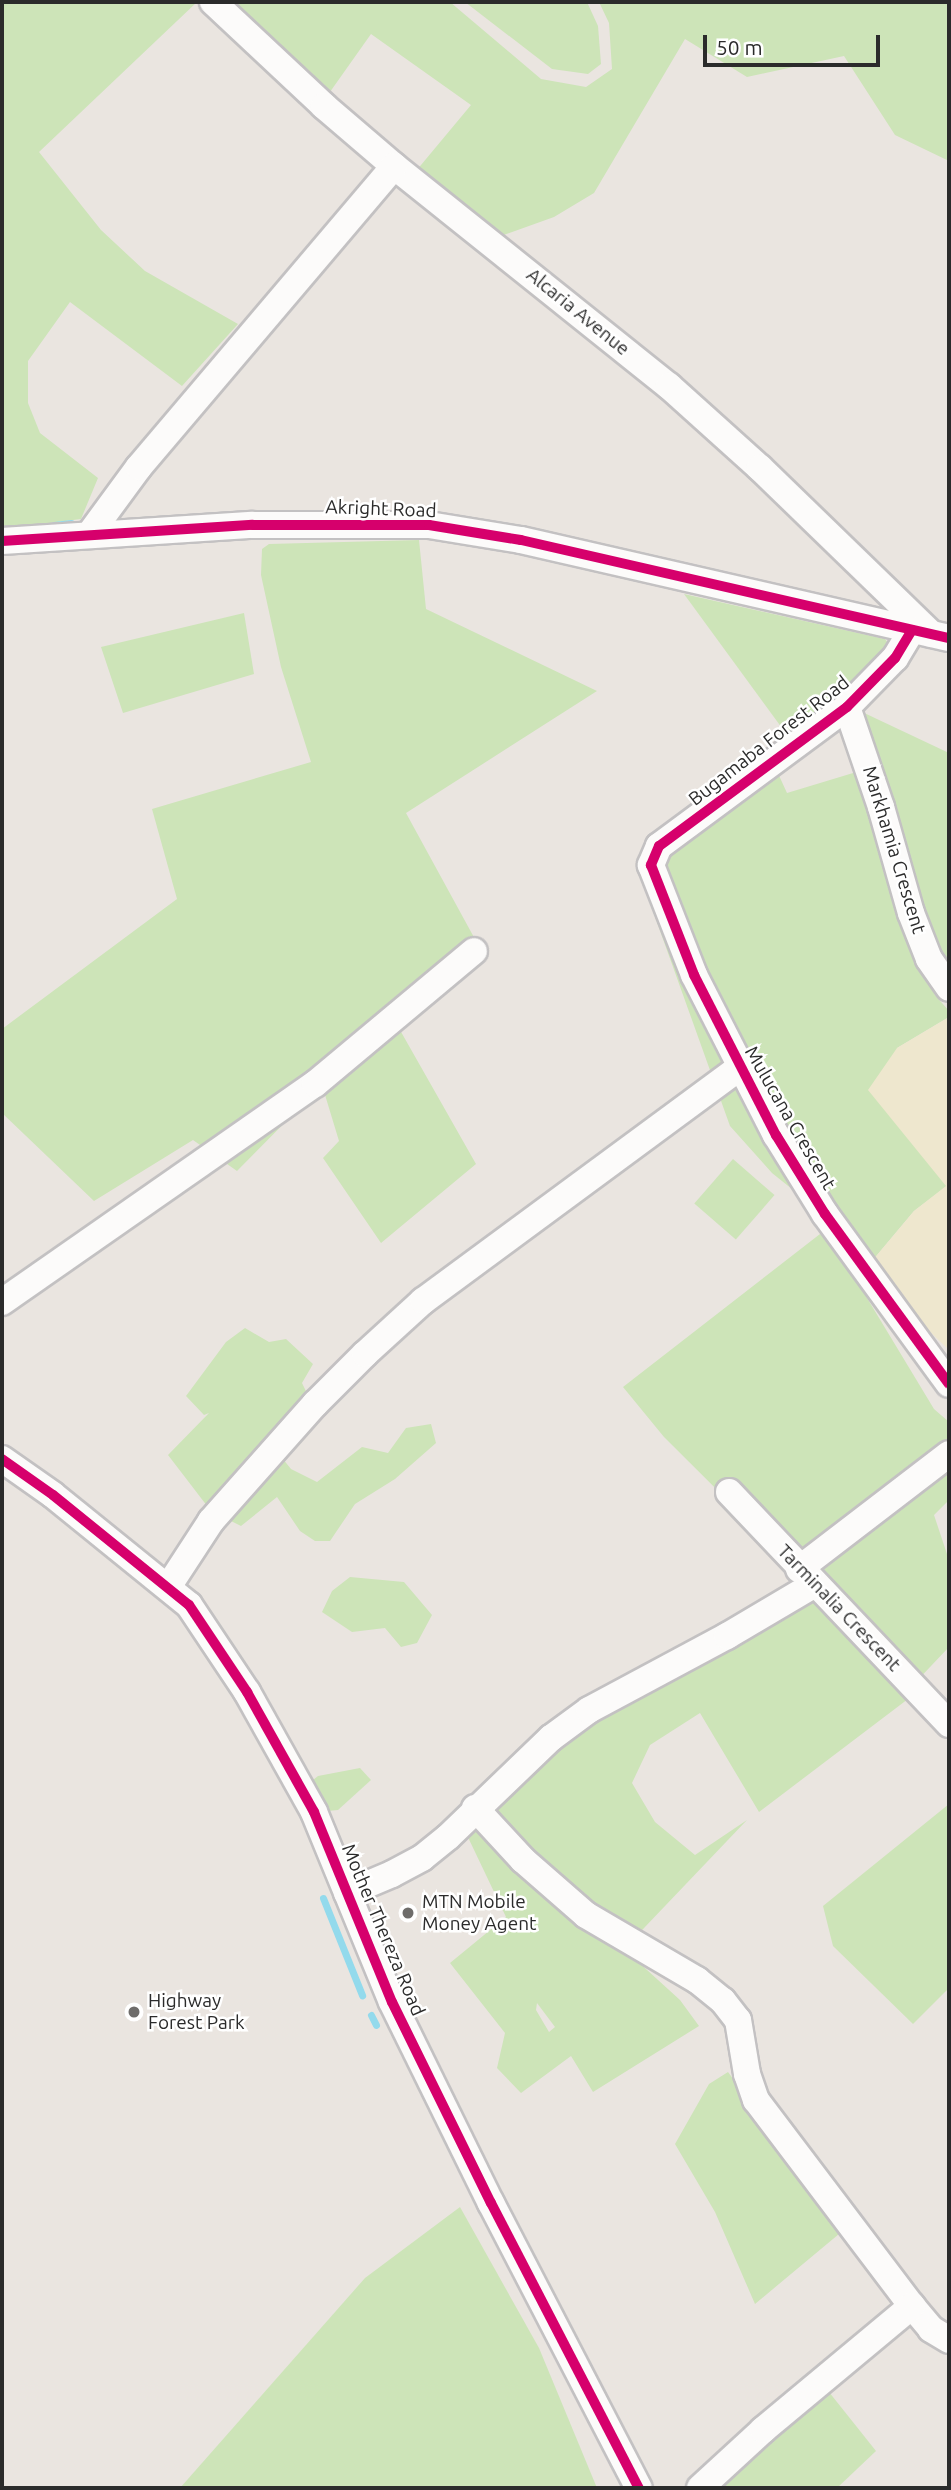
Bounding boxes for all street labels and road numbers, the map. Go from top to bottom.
street label: Alcaria Avenue [522,264,634,360]
street label: Akright Road [325,496,437,522]
street label: Bugamaba Forest Road [684,671,854,811]
street label: Markhamia Crescent [858,763,930,937]
street label: Mulucana Crescent [740,1042,840,1194]
street label: Tarminalia Crescent [773,1540,905,1676]
street label: Mother Thereza Road [337,1841,429,2019]

